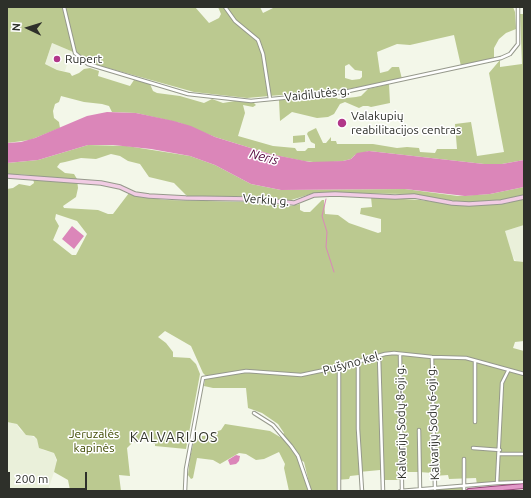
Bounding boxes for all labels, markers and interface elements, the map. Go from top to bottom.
north arrow [8,8,48,48]
text: N [10,23,22,32]
place label: Rupert [65,52,102,66]
marker: Rupert [52,54,62,64]
street label: Vaidilutės g. [284,83,350,105]
place label: Valakupių reabilitacijos centras [351,109,461,137]
marker: Valakupių reabilitacijos centras [336,117,348,129]
water label: Neris [248,146,280,168]
street label: Verkių g. [242,191,290,209]
street label: Pušyno kel. [321,348,383,378]
street label: Kalvarijų Sodų 8-oji g. [393,365,409,479]
street label: Kalvarijų Sodų 6-oji g. [424,366,442,480]
park label: Jeruzalės kapinės [69,427,119,455]
district label: KALVARIJOS [130,429,218,445]
scale bar [10,464,89,490]
text: 200 m [15,472,48,485]

